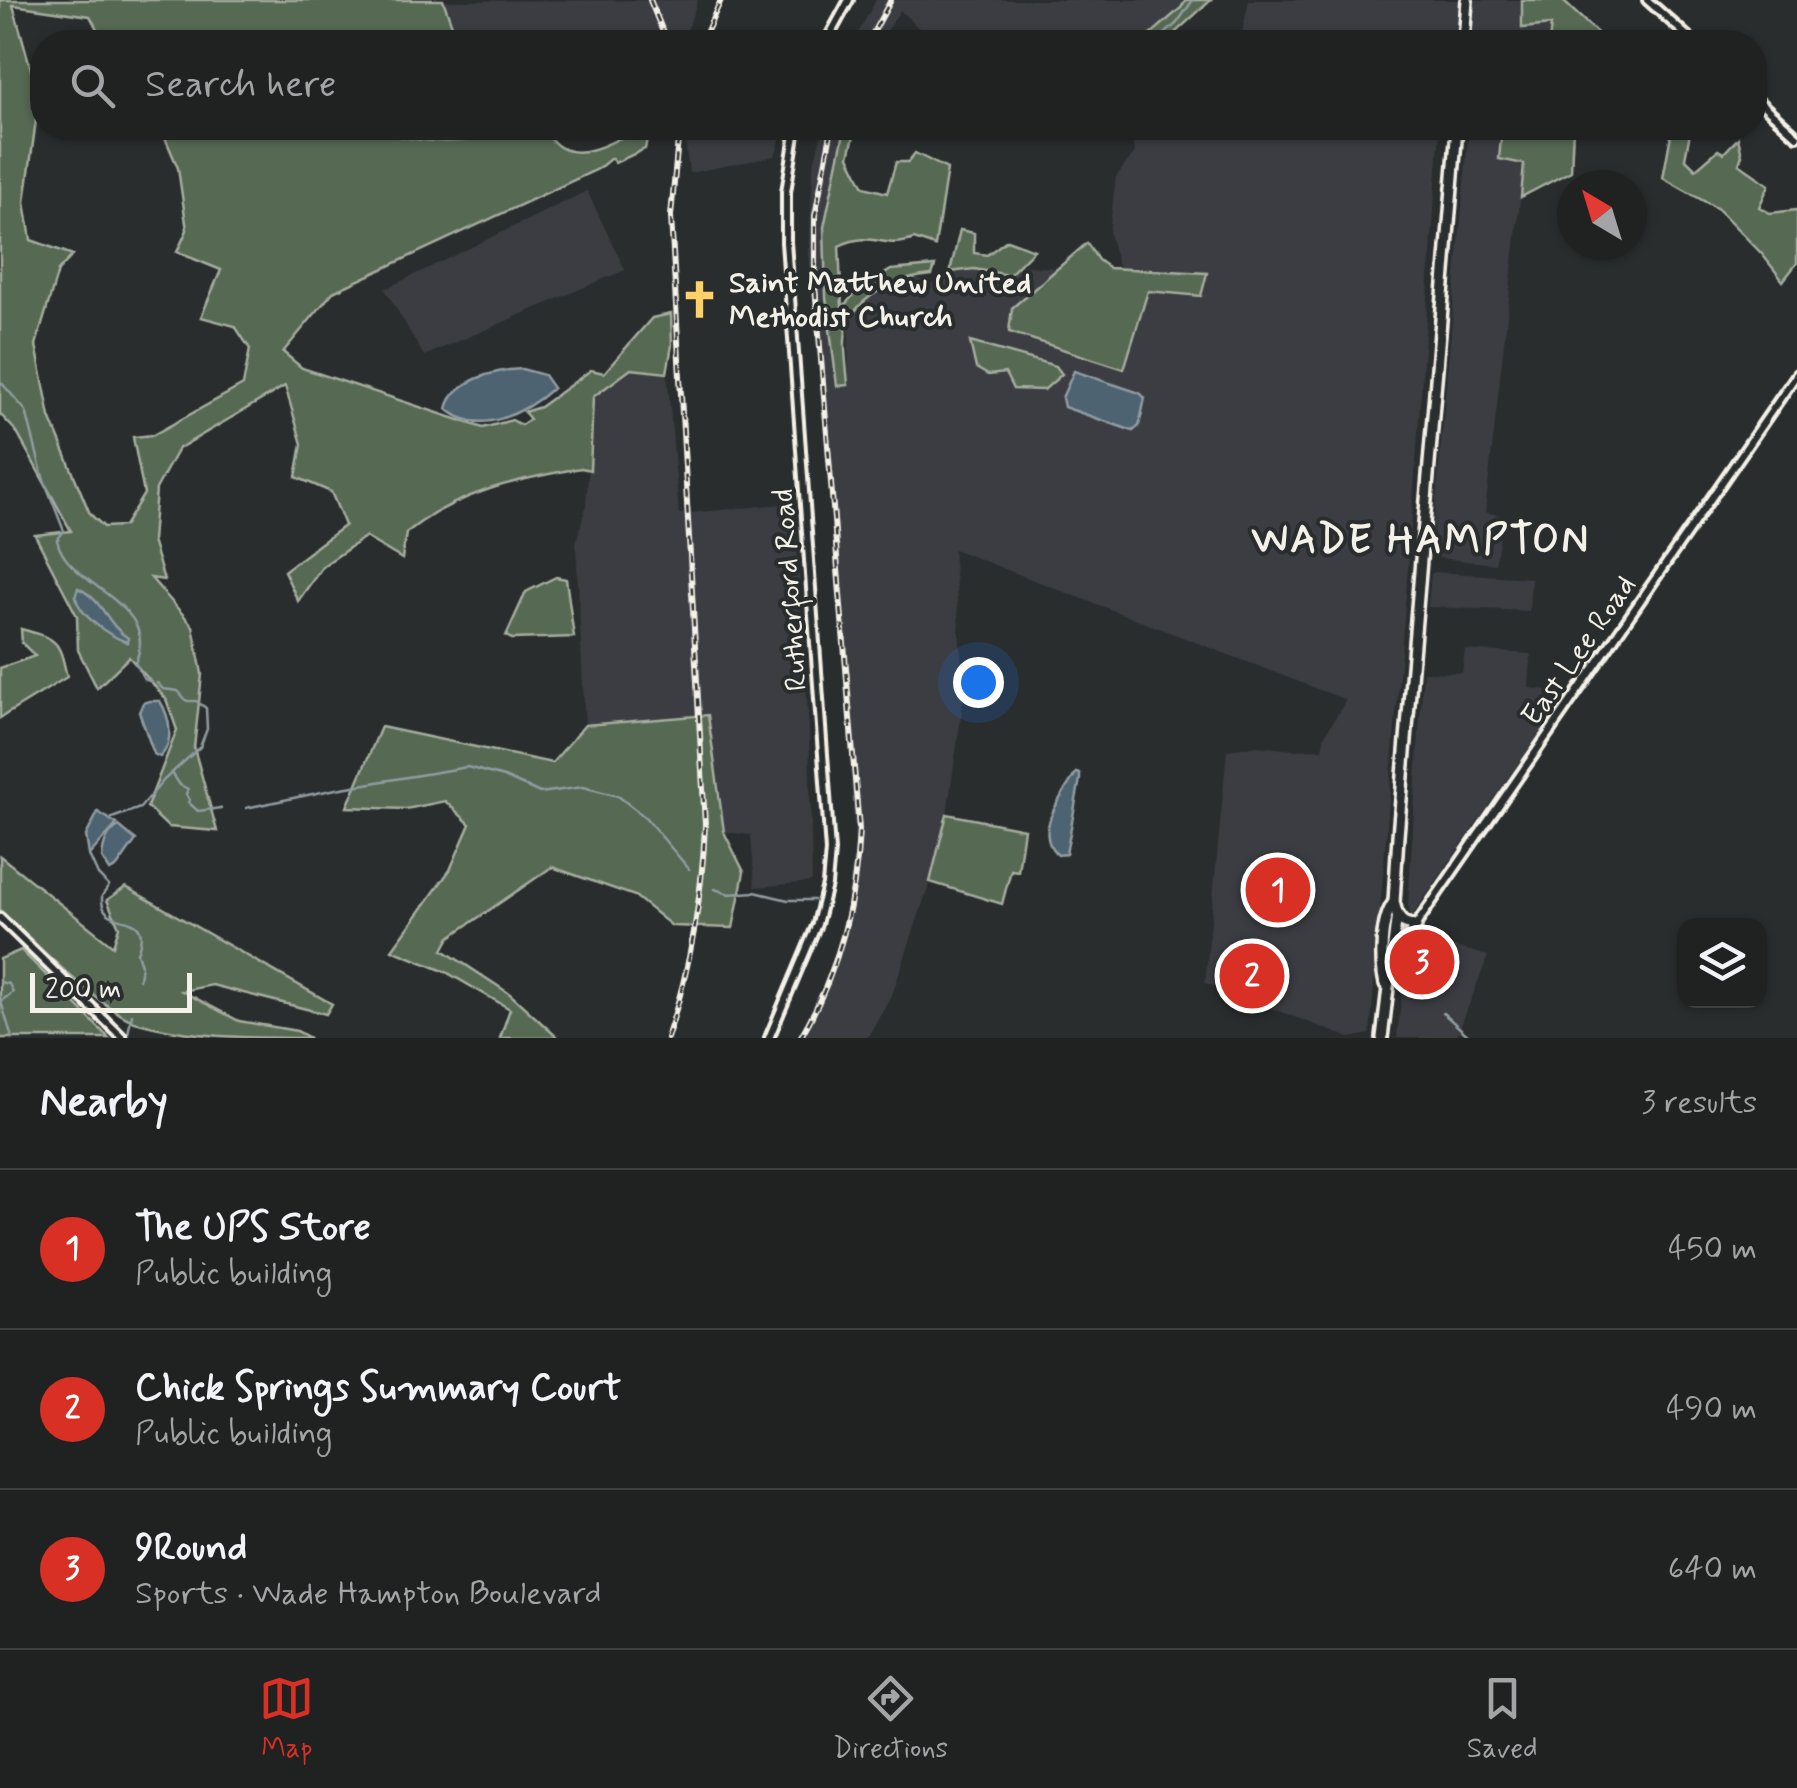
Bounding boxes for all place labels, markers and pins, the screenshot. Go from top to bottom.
place label: Saint Matthew United Methodist Church [729,264,1031,337]
church icon: Saint Matthew United Methodist Church [678,278,720,320]
pin: 1 [1246,852,1310,928]
pin: 3 [1390,924,1454,1000]
pin: 2 [1220,938,1284,1014]

